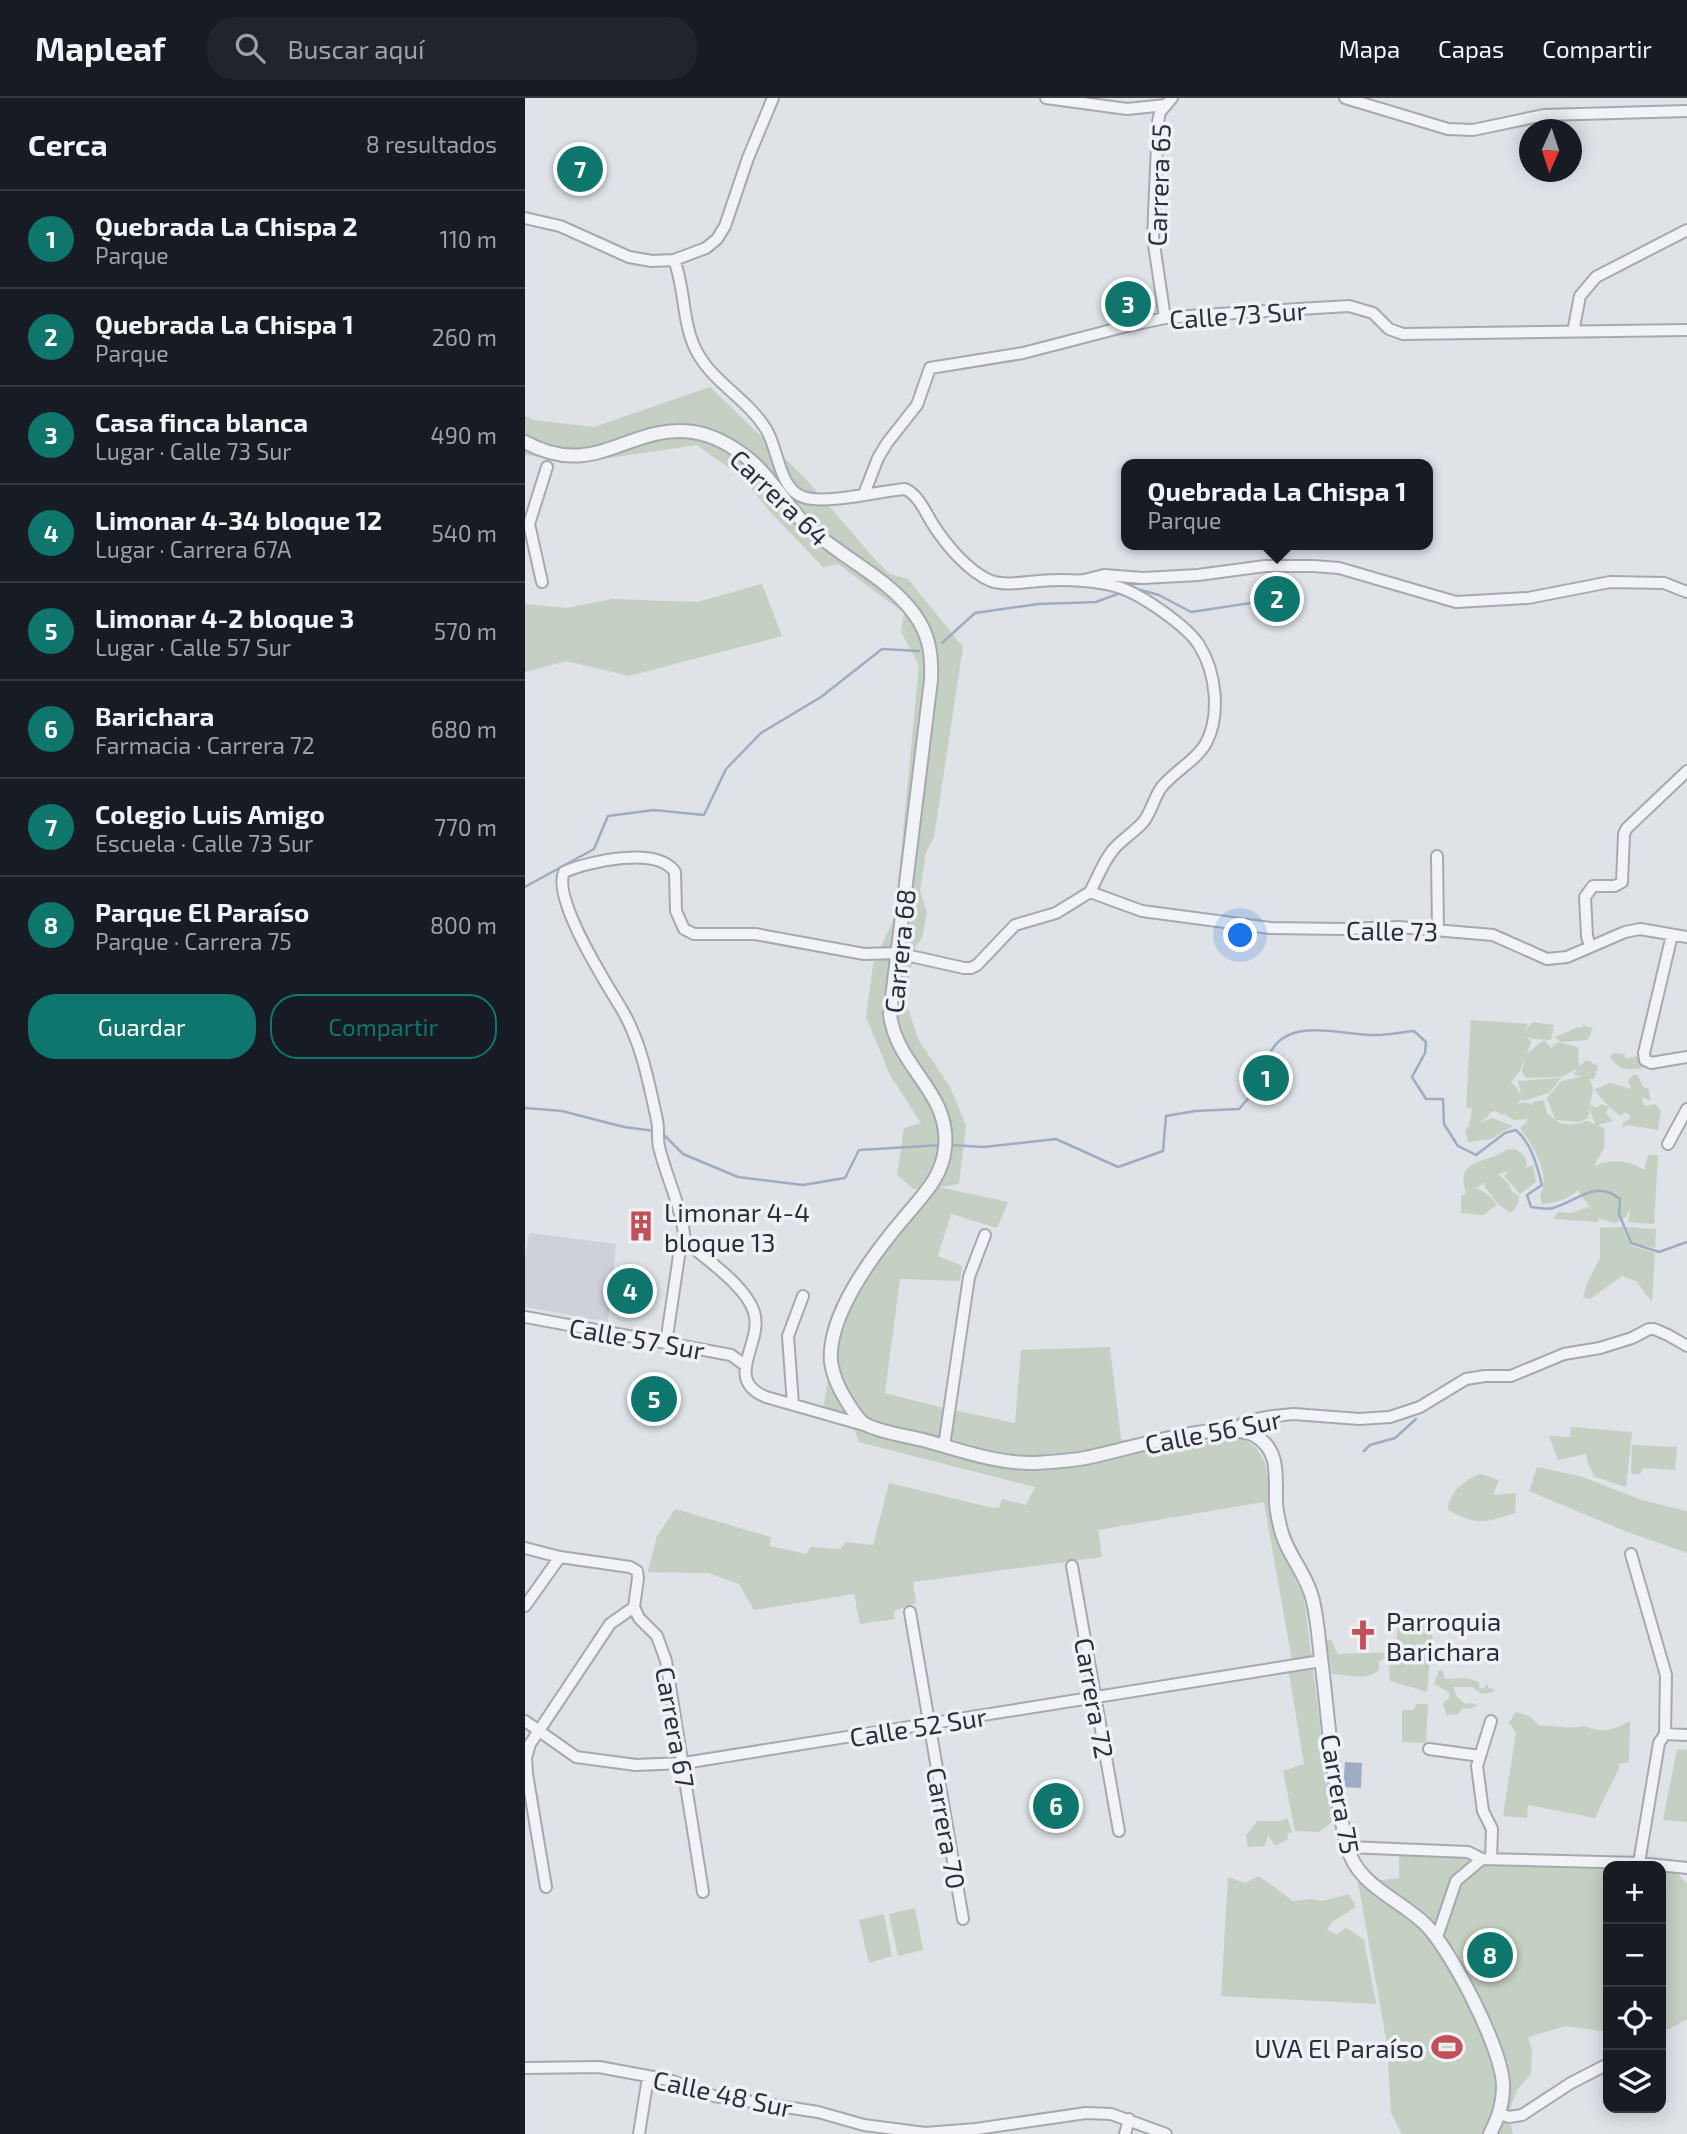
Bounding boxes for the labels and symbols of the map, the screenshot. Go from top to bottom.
north arrow [1519,119,1582,182]
street label: Carrera 65 [1140,123,1176,247]
pin: 7 [557,143,603,195]
pin: 3 [1105,278,1151,330]
street label: Calle 73 Sur [1168,294,1308,334]
street label: Carrera 64 [724,442,836,552]
pin: 2 [1254,573,1300,625]
street label: Carrera 68 [877,887,921,1015]
street label: Calle 73 [1346,914,1438,946]
your location [1223,918,1257,952]
pin: 1 [1243,1052,1289,1104]
place label: Limonar 4-4 bloque 13 [664,1196,810,1257]
building icon: Limonar 4-4 bloque 13 [624,1209,658,1243]
pin: 4 [607,1265,653,1317]
street label: Calle 57 Sur [567,1311,707,1365]
pin: 5 [631,1373,677,1425]
street label: Calle 56 Sur [1142,1403,1284,1459]
place label: Parroquia Barichara [1386,1605,1501,1666]
church icon: Parroquia Barichara [1346,1618,1380,1652]
street label: Carrera 72 [1069,1635,1121,1761]
street label: Carrera 67 [650,1664,702,1790]
street label: Calle 52 Sur [847,1700,989,1752]
street label: Carrera 75 [1315,1732,1367,1856]
street label: Carrera 70 [921,1765,973,1891]
pin: 6 [1033,1780,1079,1832]
pin: 8 [1467,1929,1513,1981]
sports icon: UVA El Paraíso [1430,2030,1464,2064]
place label: UVA El Paraíso [1254,2032,1424,2063]
street label: Calle 48 Sur [650,2063,796,2123]

